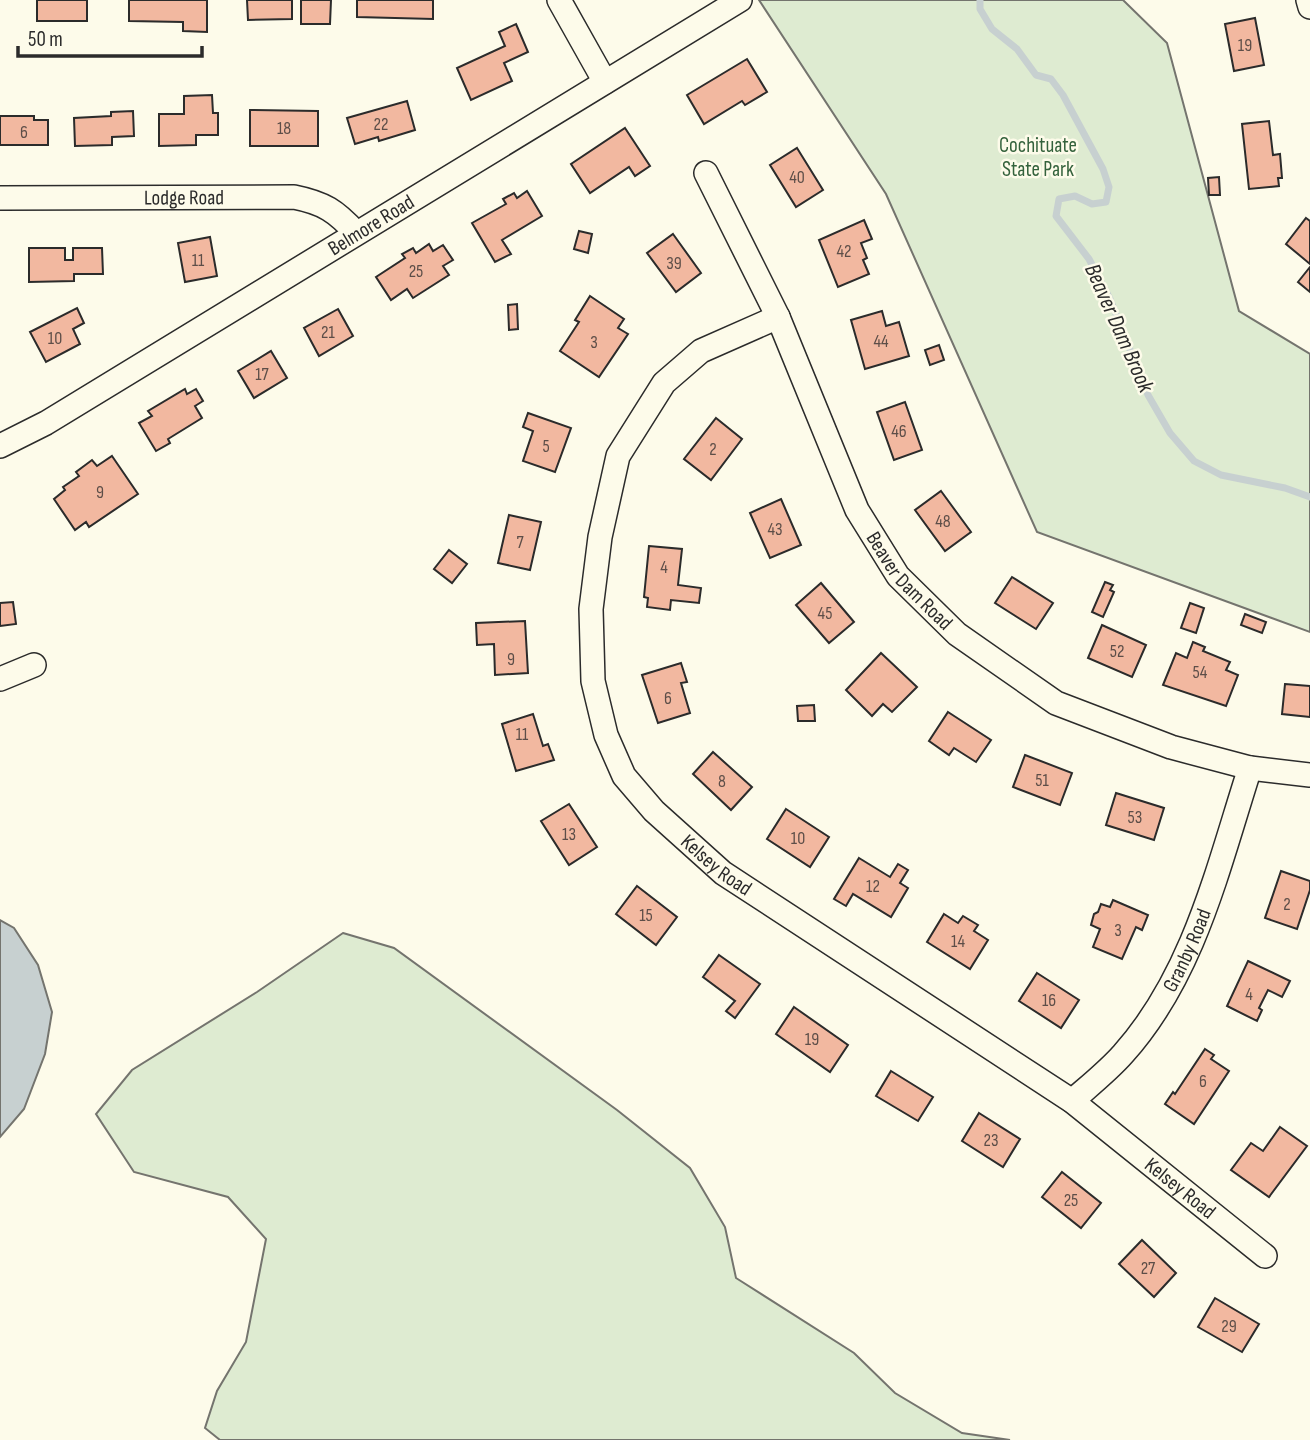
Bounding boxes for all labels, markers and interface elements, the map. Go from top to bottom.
scale bar [18,14,201,58]
text: 50 m [28,27,63,52]
house number: 19 [1238,35,1252,56]
house number: 22 [374,114,388,135]
house number: 18 [277,118,291,139]
house number: 6 [20,122,28,143]
park label: Cochituate State Park [999,133,1077,182]
house number: 40 [789,167,805,188]
street label: Lodge Road [144,185,224,210]
street label: Belmore Road [323,189,419,261]
house number: 42 [836,241,852,262]
house number: 11 [192,250,205,271]
house number: 39 [666,253,682,274]
water label: Beaver Dam Brook [1078,259,1160,398]
house number: 25 [409,261,423,282]
house number: 21 [321,322,336,343]
house number: 10 [48,328,62,349]
house number: 44 [873,331,889,352]
house number: 3 [590,332,598,353]
house number: 17 [255,364,270,385]
house number: 46 [891,421,907,442]
house number: 5 [542,436,550,457]
house number: 2 [709,439,717,460]
house number: 9 [96,482,104,503]
house number: 48 [935,511,951,532]
house number: 43 [767,519,783,540]
street label: Beaver Dam Road [861,527,958,635]
house number: 7 [516,532,524,553]
house number: 4 [660,557,668,578]
house number: 45 [818,603,832,624]
house number: 52 [1110,641,1124,662]
house number: 9 [507,649,515,670]
house number: 54 [1193,662,1208,683]
house number: 6 [664,688,672,709]
house number: 11 [516,724,529,745]
house number: 51 [1035,770,1049,791]
house number: 8 [718,771,726,792]
house number: 53 [1128,807,1142,828]
house number: 13 [562,824,576,845]
house number: 10 [791,828,805,849]
street label: Kelsey Road [676,829,756,901]
house number: 12 [866,876,880,897]
house number: 2 [1283,894,1291,915]
house number: 15 [639,905,653,926]
street label: Granby Road [1157,905,1216,996]
house number: 3 [1114,920,1122,941]
house number: 14 [951,931,965,952]
house number: 4 [1245,984,1253,1005]
house number: 16 [1042,990,1056,1011]
house number: 19 [805,1029,819,1050]
house number: 6 [1199,1071,1207,1092]
house number: 23 [984,1130,999,1151]
street label: Kelsey Road [1140,1152,1221,1224]
house number: 25 [1064,1190,1078,1211]
house number: 27 [1141,1258,1156,1279]
house number: 29 [1221,1316,1237,1337]

